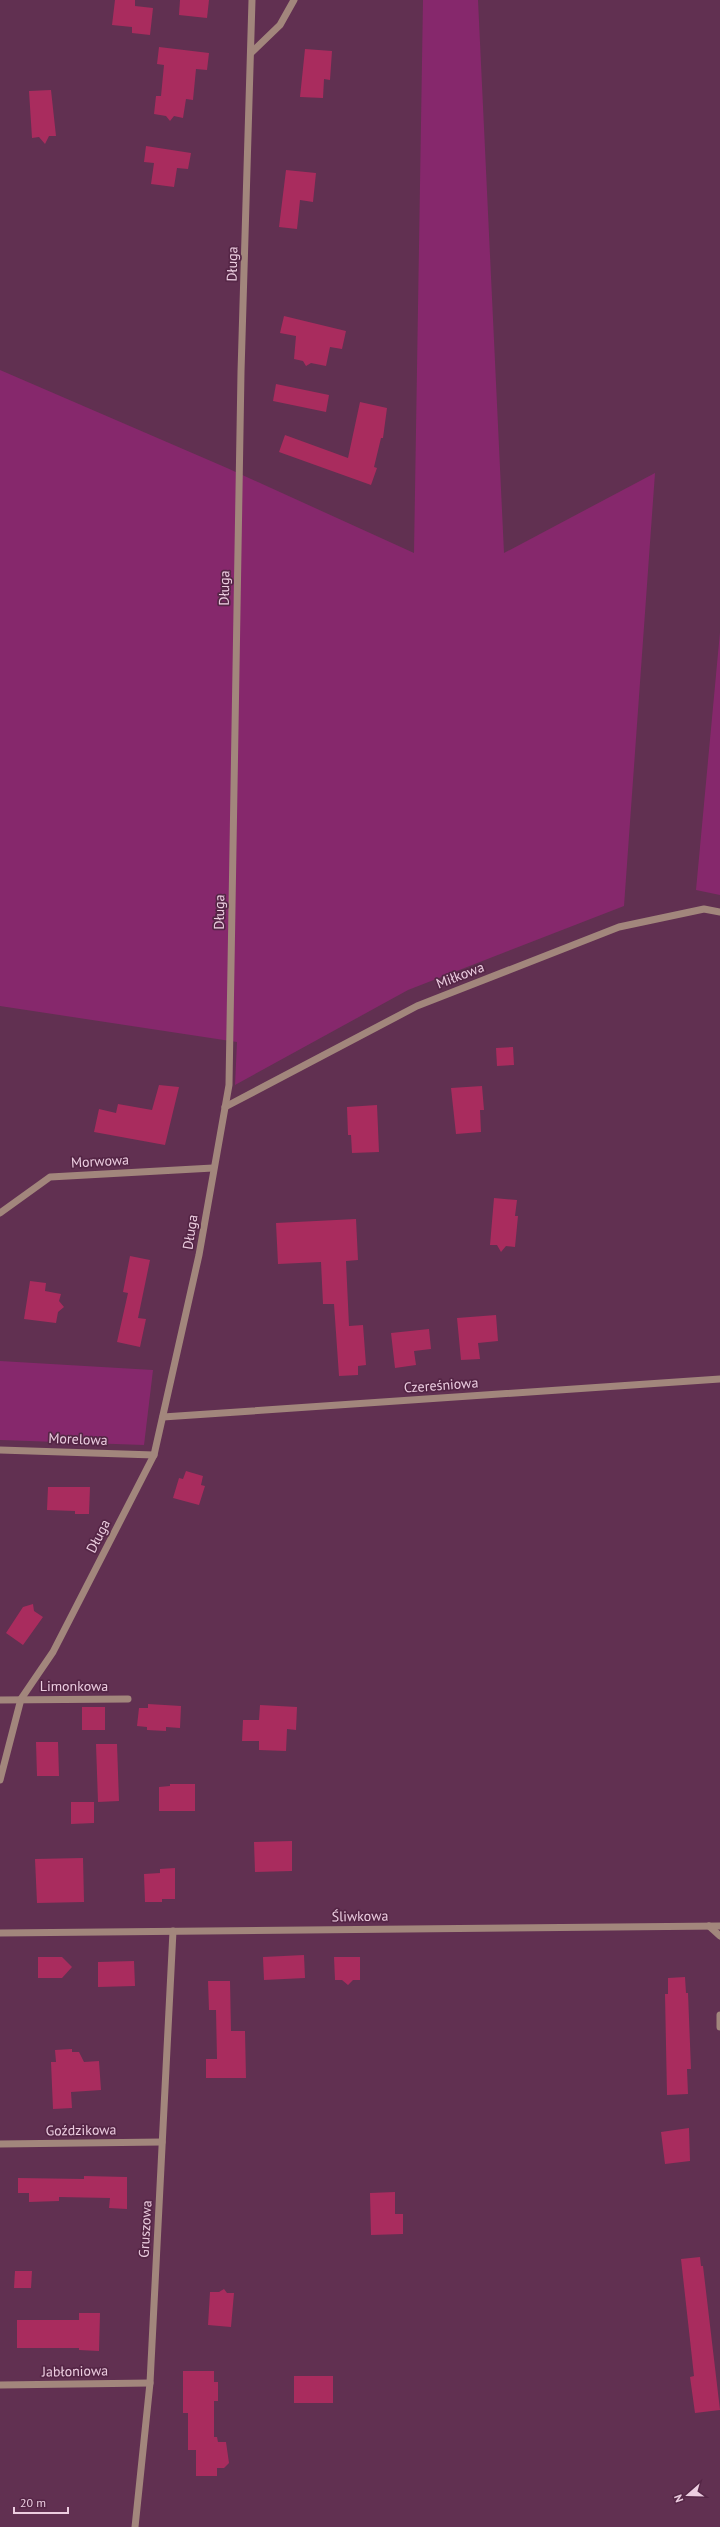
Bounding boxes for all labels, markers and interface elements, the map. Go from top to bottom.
street label: Długa [222,246,242,282]
street label: Długa [215,570,233,606]
street label: Długa [210,894,228,930]
street label: Miłkowa [433,958,487,992]
street label: Morwowa [71,1150,130,1172]
street label: Długa [178,1213,202,1251]
street label: Czereśniowa [403,1373,479,1397]
street label: Morelowa [48,1429,108,1449]
street label: Długa [82,1516,114,1556]
street label: Limonkowa [40,1677,108,1695]
street label: Śliwkowa [332,1907,389,1925]
street label: Goździkowa [45,2120,117,2140]
street label: Gruszowa [135,2200,155,2258]
street label: Jabłoniowa [41,2361,108,2381]
north arrow [668,2475,708,2515]
scale bar [14,2489,68,2515]
text: N [671,2493,686,2504]
text: 20 m [20,2495,46,2510]

